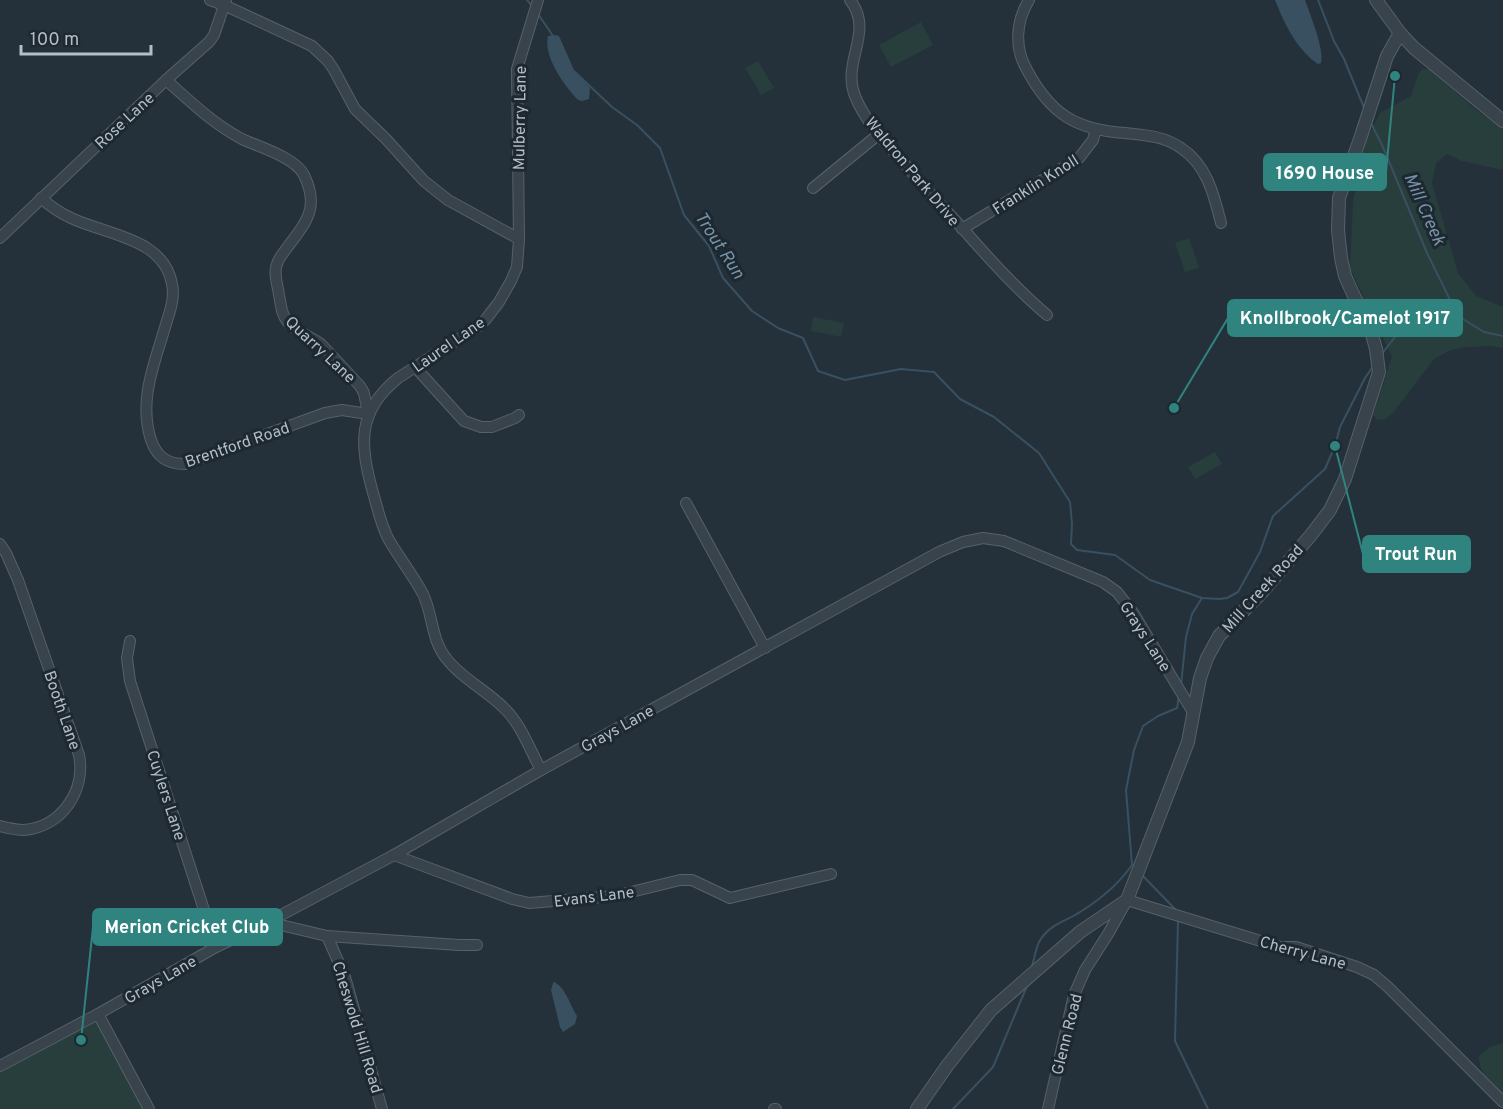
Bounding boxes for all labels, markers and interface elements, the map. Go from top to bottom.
scale bar [21,18,152,56]
text: 100 m [30,29,79,52]
street label: Mulberry Lane [510,66,532,170]
street label: Rose Lane [91,89,159,154]
street label: Waldron Park Drive [860,113,963,231]
street label: Franklin Knoll [989,151,1083,220]
callout: 1690 House [1264,154,1386,190]
text: 1690 House [1276,163,1374,186]
water label: Mill Creek [1397,170,1450,250]
water label: Trout Run [688,208,749,284]
callout: Knollbrook/Camelot 1917 [1228,300,1462,336]
text: Knollbrook/Camelot 1917 [1240,308,1450,331]
street label: Quarry Lane [280,313,359,388]
street label: Laurel Lane [409,313,489,378]
street label: Brentford Road [183,419,293,473]
callout: Trout Run [1363,536,1470,572]
street label: Mill Creek Road [1219,541,1308,638]
text: Trout Run [1375,544,1457,567]
street label: Grays Lane [1114,598,1175,676]
street label: Booth Lane [38,668,84,753]
street label: Grays Lane [578,702,658,758]
street label: Cuylers Lane [141,748,189,843]
street label: Evans Lane [553,883,636,913]
callout: Merion Cricket Club [93,909,282,945]
text: Merion Cricket Club [105,917,270,940]
street label: Cherry Lane [1257,933,1348,975]
street label: Grays Lane [121,952,201,1009]
street label: Cheswold Hill Road [326,959,386,1096]
street label: Glenn Road [1048,992,1088,1077]

